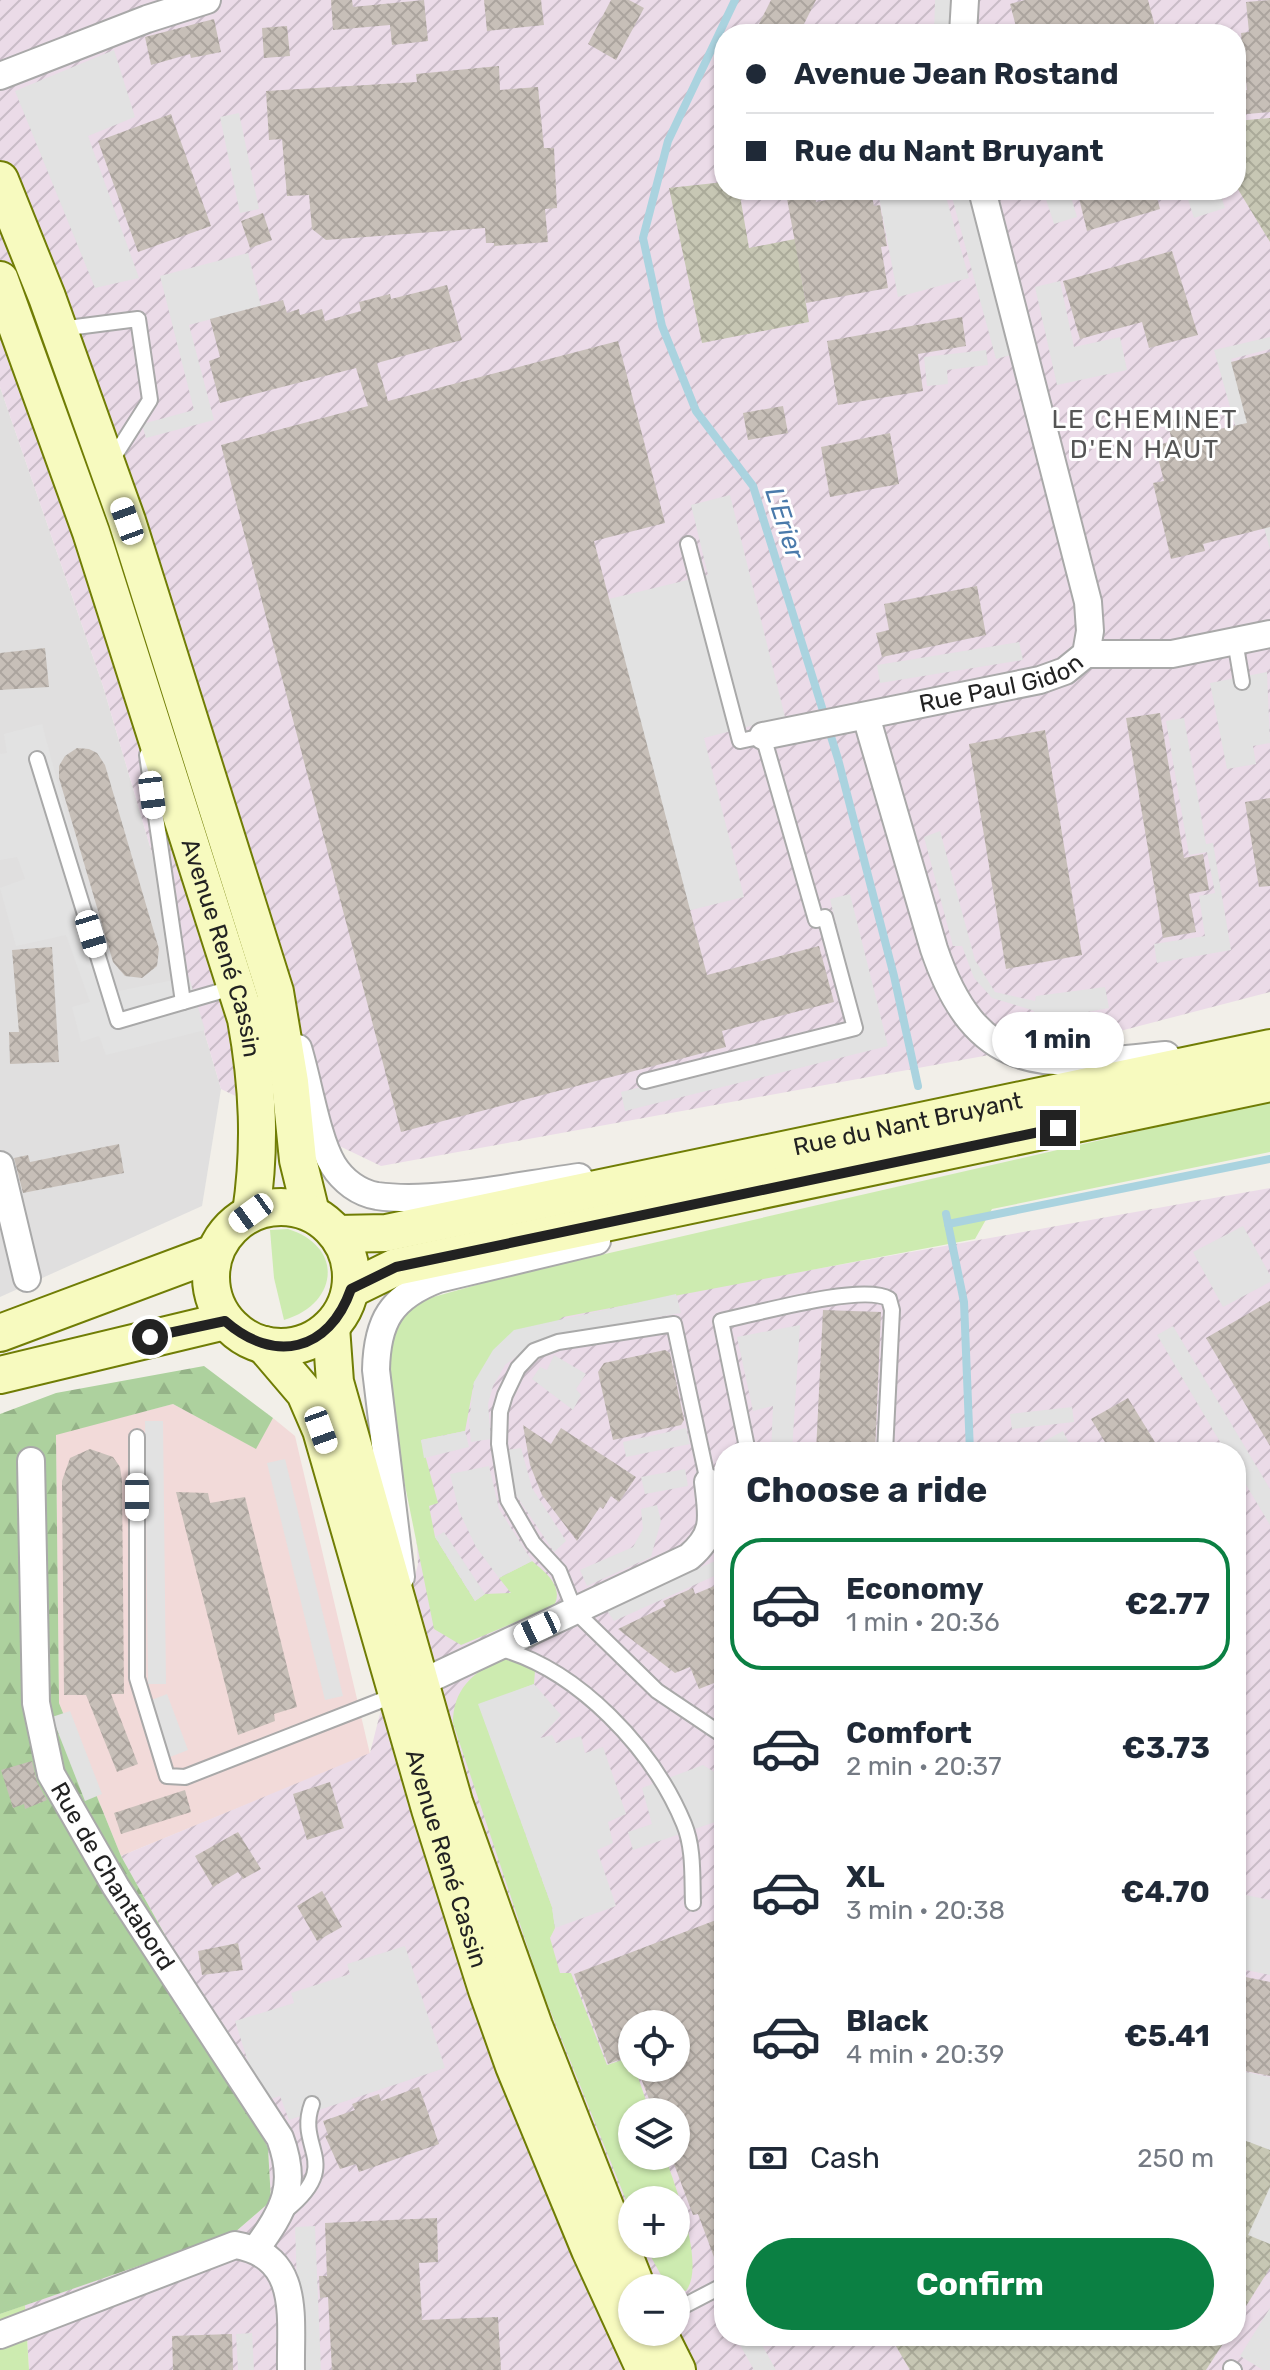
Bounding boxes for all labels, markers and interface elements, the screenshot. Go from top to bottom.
text: Avenue Jean Rostand [794,56,1119,92]
text: Rue du Nant Bruyant [794,133,1104,169]
district label: LE CHEMINET D'EN HAUT [1051,404,1239,465]
water label: L'Erier [758,483,811,564]
car [108,494,146,548]
street label: Rue Paul Gidon [917,648,1089,718]
car [137,770,167,820]
street label: Avenue René Cassin [175,835,266,1059]
car [73,908,109,960]
callout: 1 min [992,1012,1124,1068]
text: 1 min [1025,1024,1091,1055]
street label: Rue du Nant Bruyant [791,1086,1025,1161]
route end [1040,1110,1076,1146]
car [225,1189,277,1237]
route start [132,1319,168,1355]
car [302,1403,340,1457]
text: Choose a ride [746,1468,987,1511]
car [125,1473,149,1521]
icon: car [750,1568,822,1640]
text: Economy [846,1571,984,1607]
text: €2.77 [1125,1586,1210,1622]
text: 1 min · 20:36 [846,1607,1000,1638]
car [510,1608,564,1650]
icon: car [750,1712,822,1784]
text: Comfort [846,1715,972,1751]
text: €3.73 [1122,1730,1210,1766]
street label: Avenue René Cassin [400,1746,493,1971]
text: 2 min · 20:37 [846,1751,1002,1782]
street label: Rue de Chantabord [45,1777,181,1976]
icon: car [750,1856,822,1928]
text: XL [846,1859,885,1895]
text: €4.70 [1121,1874,1210,1910]
text: 3 min · 20:38 [846,1895,1005,1926]
icon: car [750,2000,822,2072]
text: Black [846,2003,929,2039]
map controls [618,2010,690,2346]
button: locate [618,2010,690,2082]
text: €5.41 [1124,2018,1210,2054]
text: 4 min · 20:39 [846,2039,1004,2070]
button: layers [618,2098,690,2170]
icon: cash [746,2136,790,2180]
text: Cash [810,2140,880,2176]
text: 250 m [1137,2143,1214,2174]
button: + [618,2186,690,2258]
button: Confirm [746,2238,1214,2330]
button: − [618,2274,690,2346]

